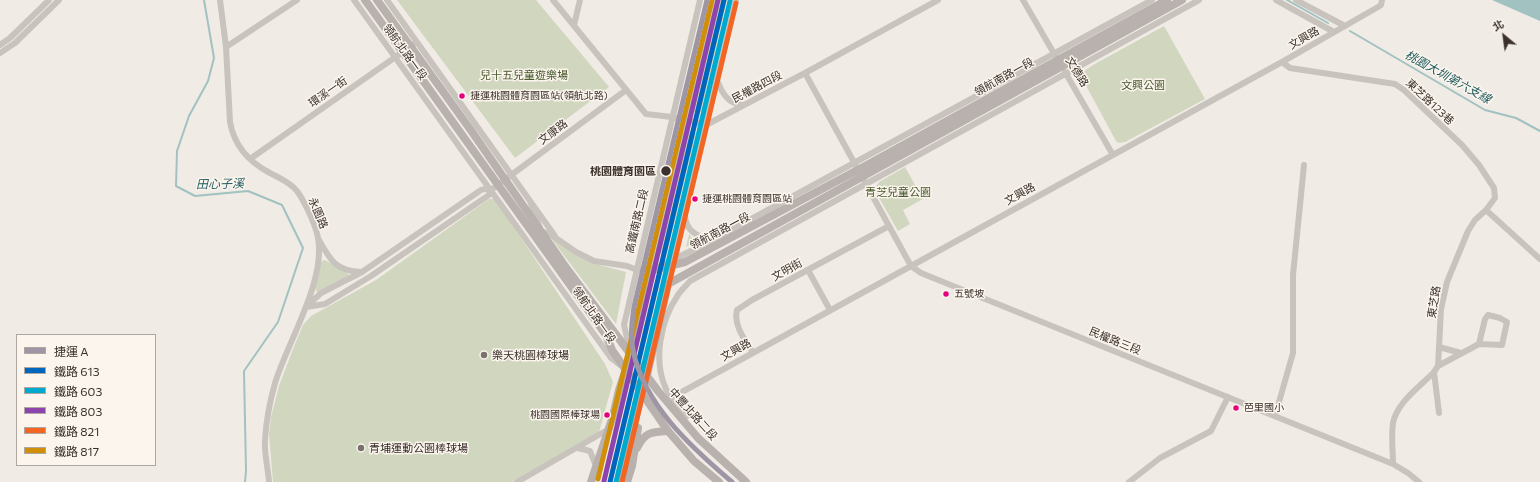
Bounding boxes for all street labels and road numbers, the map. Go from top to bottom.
street label: 領航北路一段 [380,21,430,83]
street label: 文興路 [1286,24,1322,52]
street label: 領航南路一段 [972,55,1036,99]
street label: 文德路 [1063,55,1091,89]
street label: 民權路四段 [730,68,784,106]
street label: 環溪一街 [306,74,350,110]
street label: 東芝路123巷 [1403,76,1457,128]
street label: 文康路 [536,117,570,147]
street label: 文興路 [1002,180,1038,208]
street label: 高鐵南路二段 [623,187,651,255]
street label: 永園路 [305,195,331,231]
street label: 領航南路一段 [688,210,752,252]
street label: 文明街 [769,256,805,284]
street label: 領航北路一段 [570,284,618,346]
street label: 東芝路 [1425,285,1443,319]
street label: 民權路三段 [1087,325,1143,357]
street label: 文興路 [718,336,754,364]
street label: 中豐北路二段 [666,385,720,443]

